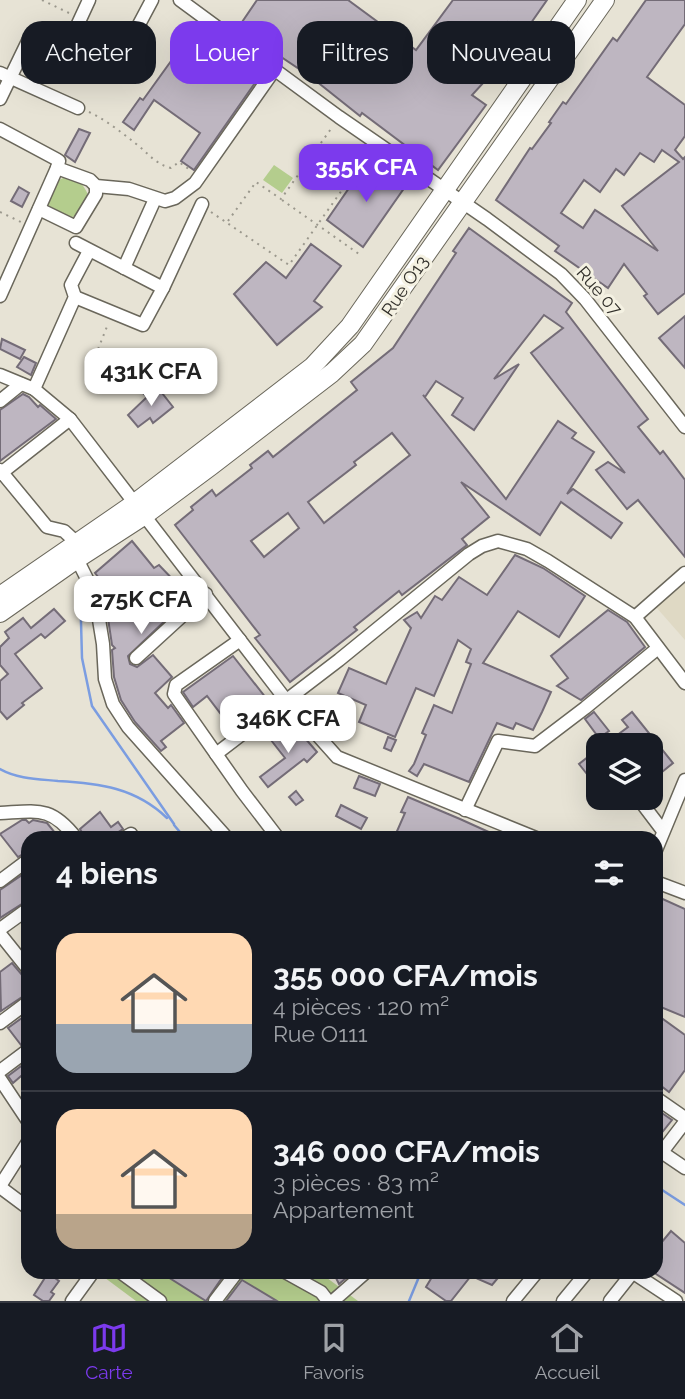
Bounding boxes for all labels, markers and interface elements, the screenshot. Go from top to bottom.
chip: Acheter [21,21,156,84]
chip: Louer [170,21,283,84]
chip: Filtres [297,21,413,84]
chip: Nouveau [427,21,575,84]
pin: 355K CFA [294,144,438,204]
text: 355K CFA [315,153,417,180]
street label: Rue O13 [377,252,432,320]
street label: Rue 07 [572,262,627,320]
pin: 431K CFA [79,348,223,408]
text: 431K CFA [100,357,202,384]
pin: 275K CFA [69,576,213,636]
text: 275K CFA [90,585,192,612]
pin: 346K CFA [216,696,360,755]
text: 346K CFA [236,704,340,731]
map controls [586,733,663,810]
button: layers [586,733,663,810]
icon: filters [590,854,628,892]
text: 4 biens [56,856,158,891]
text: 355 000 CFA/mois [273,958,538,993]
icon: home [112,961,196,1045]
text: 4 pièces · 120 m² [273,993,449,1020]
text: Rue O111 [273,1020,368,1047]
text: 346 000 CFA/mois [273,1134,540,1169]
icon: home [112,1137,196,1221]
text: 3 pièces · 83 m² [273,1169,439,1196]
text: Appartement [273,1196,414,1223]
tab: Carte [85,1319,133,1383]
tab: Favoris [303,1319,364,1383]
tab: Accueil [535,1319,600,1383]

